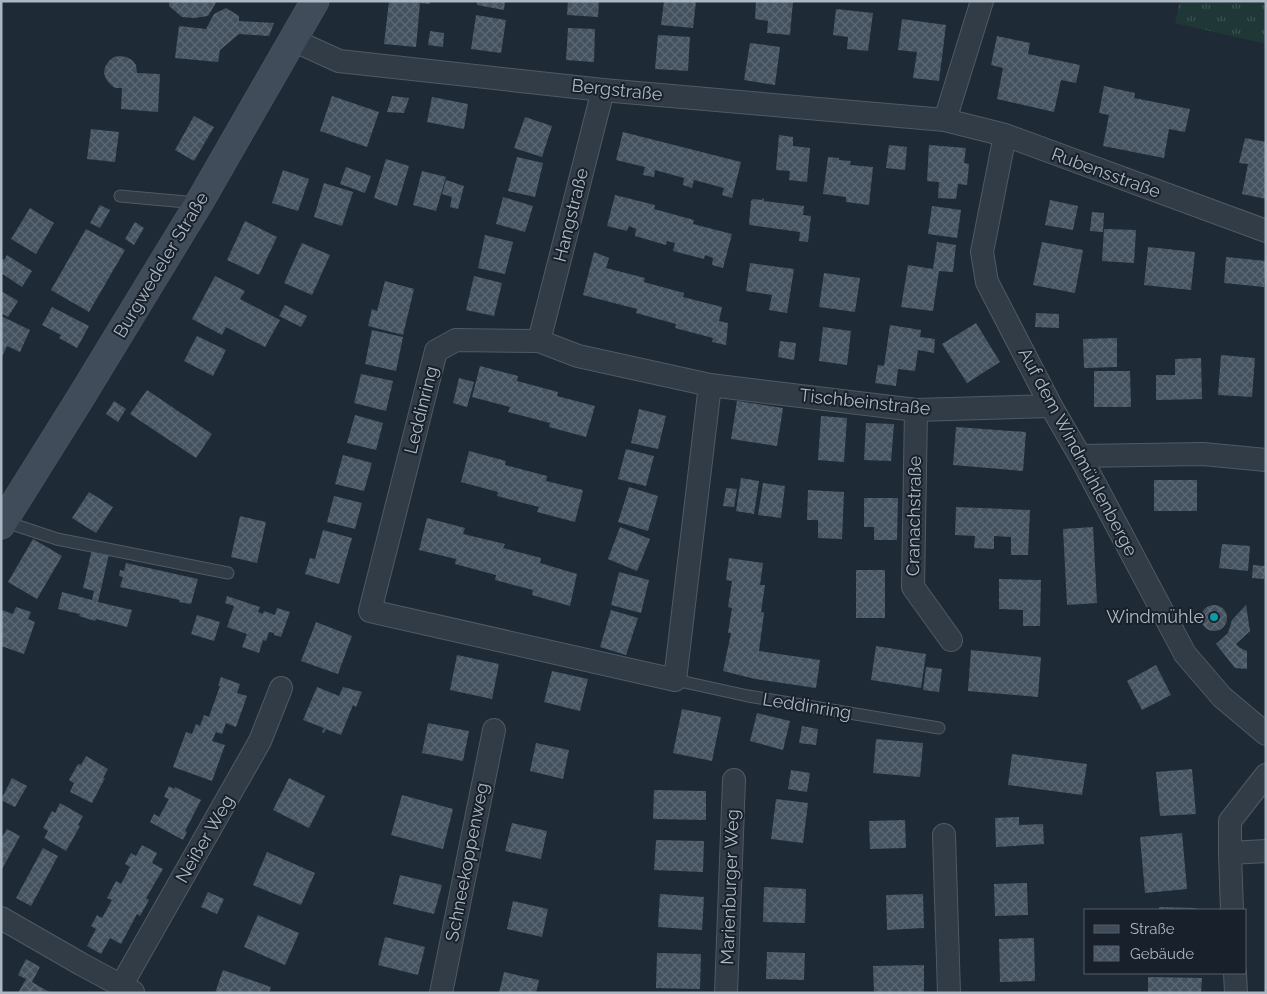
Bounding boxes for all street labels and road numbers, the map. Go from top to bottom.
street label: Bergstraße [571,74,664,105]
street label: Rubensstraße [1049,143,1164,202]
street label: Hangstraße [549,165,592,264]
street label: Burgwedeler Straße [109,188,212,341]
street label: Auf dem Windmühlenberge [1015,344,1143,560]
street label: Leddinring [399,364,442,456]
street label: Tischbeinstraße [799,384,932,419]
street label: Cranachstraße [902,455,925,576]
street label: Leddinring [761,688,853,723]
street label: Schneekoppenweg [441,780,492,943]
street label: Neißer Weg [171,791,238,886]
street label: Marienburger Weg [716,809,743,965]

